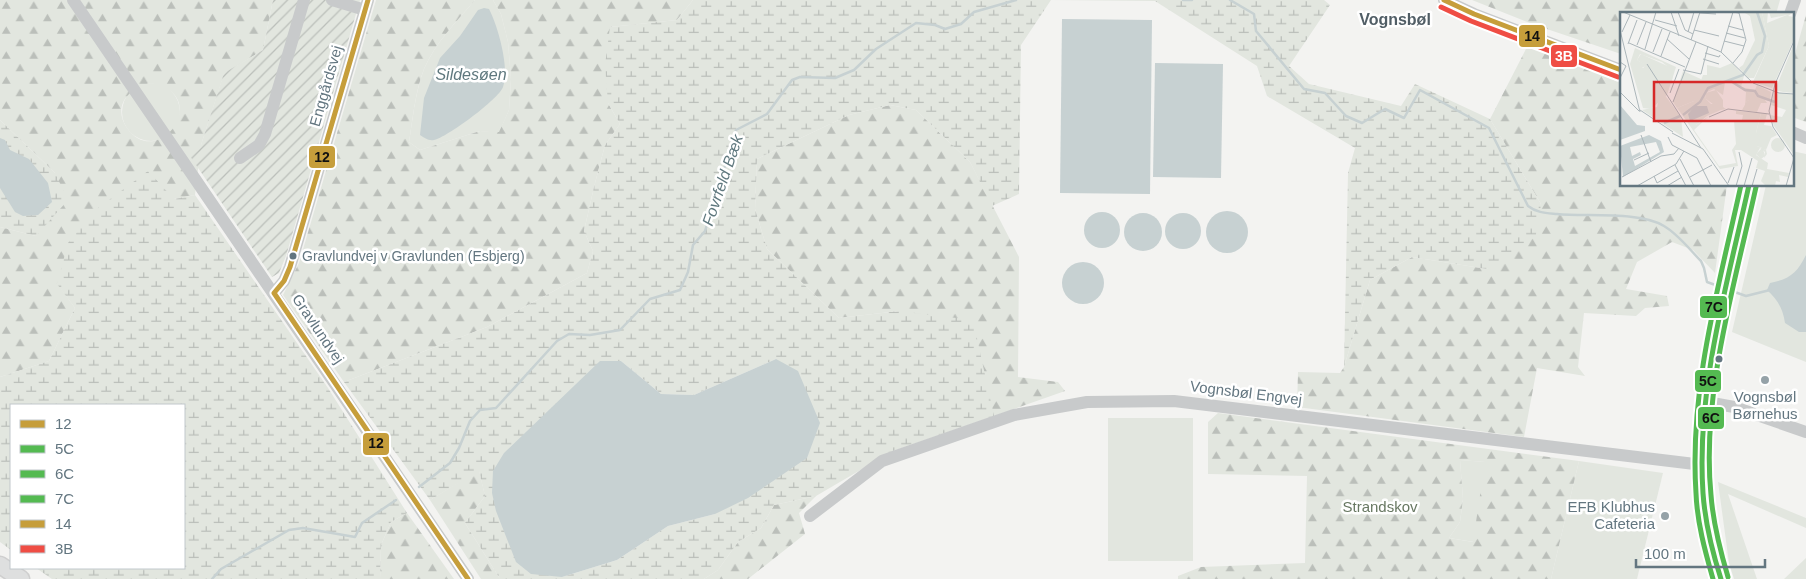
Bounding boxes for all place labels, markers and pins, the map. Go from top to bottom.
place label: Gravlundvej v Gravlunden (Esbjerg) [302,248,525,264]
marker: Gravlundvej v Gravlunden (Esbjerg) [288,251,298,261]
unlabelled marker [1714,354,1724,364]
marker: Vognsbøl Børnehus [1759,374,1771,386]
place label: Vognsbøl Børnehus [1732,388,1798,422]
place label: EFB Klubhus Cafeteria [1567,498,1656,532]
marker: EFB Klubhus Cafeteria [1659,510,1671,522]

